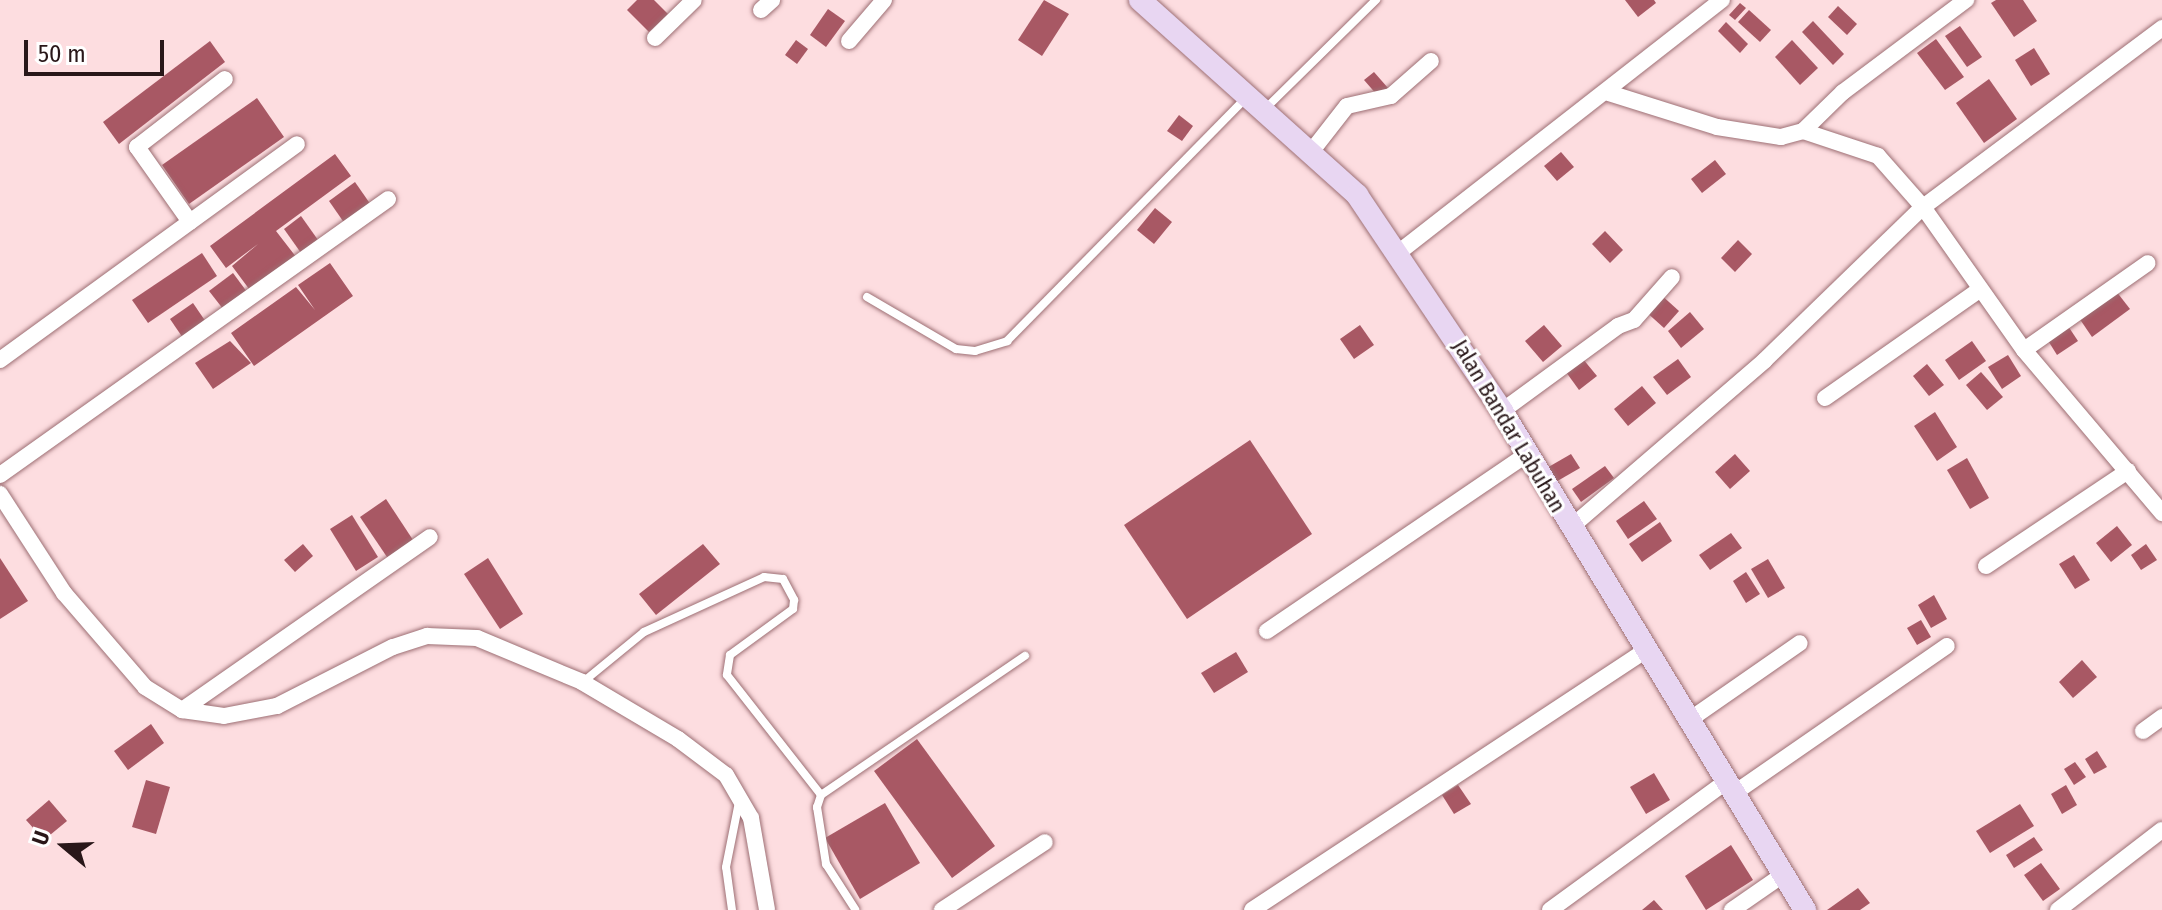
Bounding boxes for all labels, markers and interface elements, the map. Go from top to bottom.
scale bar [28,24,168,74]
text: 50 m [38,40,86,68]
street label: Jalan Bandar Labuhan [1447,335,1571,517]
north arrow [24,806,104,886]
text: U [26,828,56,849]

